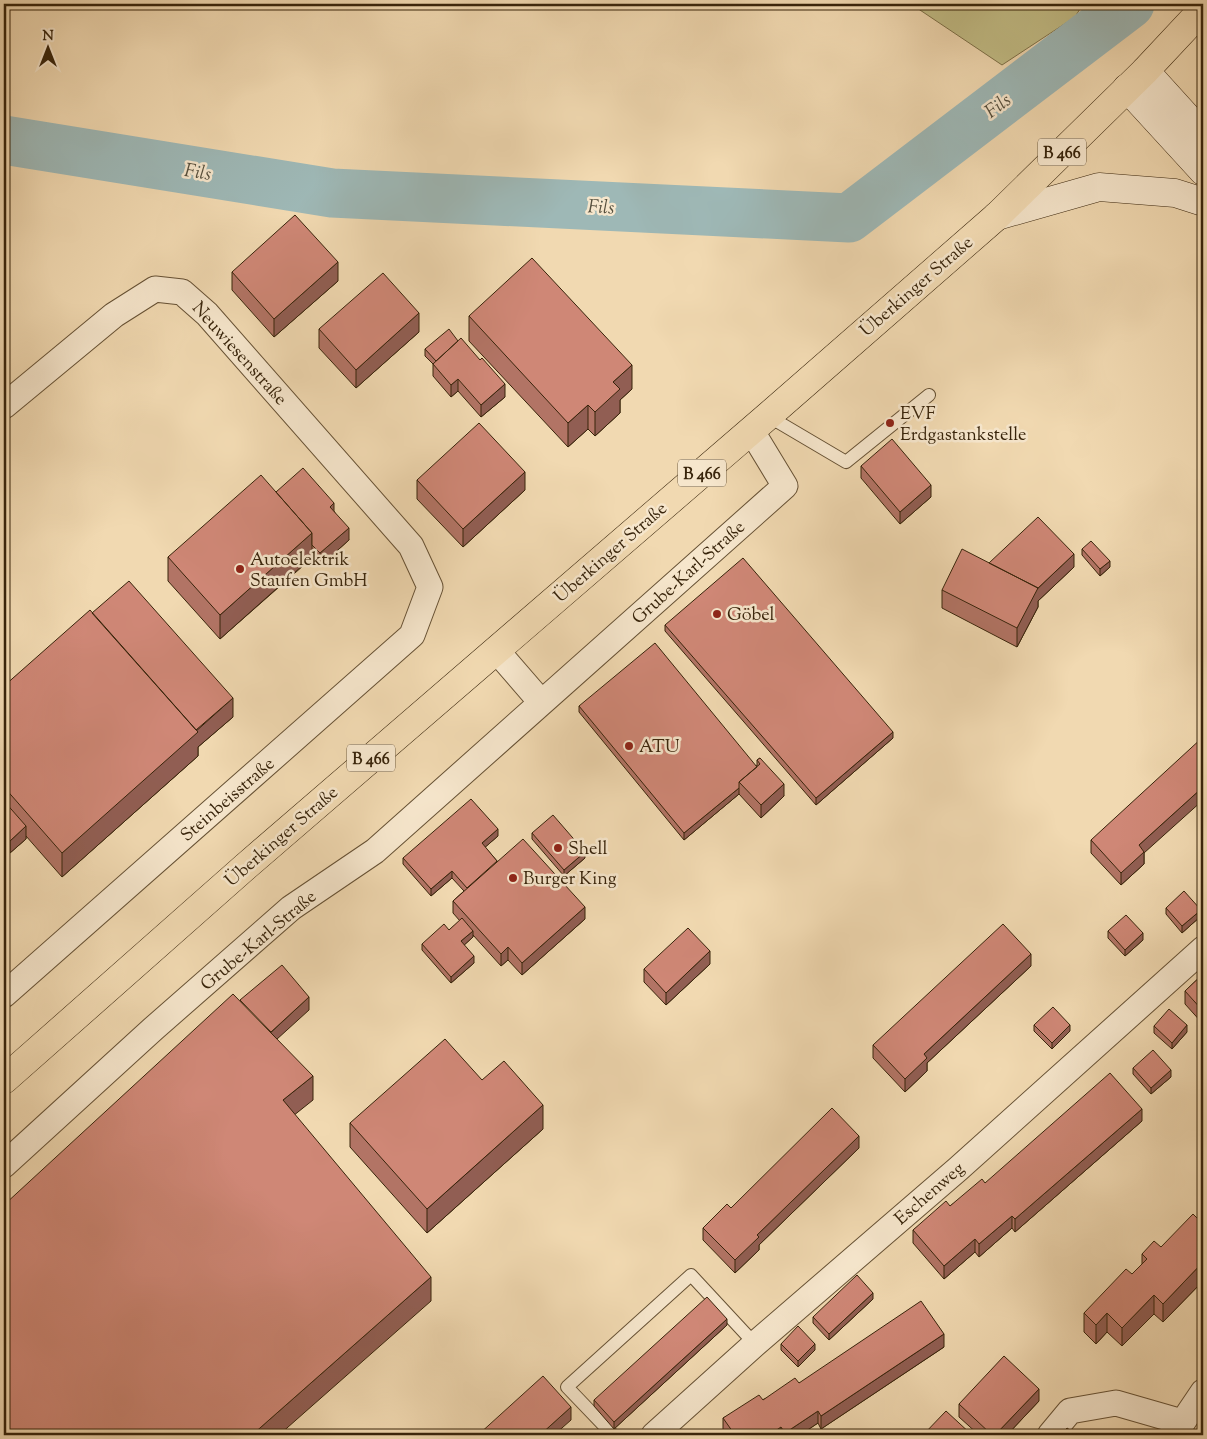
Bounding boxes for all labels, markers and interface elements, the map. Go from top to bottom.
north arrow [22,22,72,72]
text: N [42,27,54,47]
water label: Fils [980,88,1017,126]
road number: B 466 [1038,138,1086,166]
water label: Fils [182,158,213,189]
water label: Fils [587,194,615,223]
street label: Überkinger Straße [855,231,980,344]
street label: Neuwiesenstraße [185,297,292,412]
place label: EVF Erdgastankstelle [900,402,1026,449]
marker: EVF Erdgastankstelle [884,417,896,429]
road number: B 466 [678,459,726,486]
street label: Überkinger Straße [549,497,674,610]
street label: Grube-Karl-Straße [627,515,752,632]
place label: Autoelektrik Staufen GmbH [250,548,368,595]
marker: Autoelektrik Staufen GmbH [234,563,246,575]
place label: Göbel [727,603,775,629]
marker: Göbel [711,608,723,620]
place label: ATU [639,735,680,761]
marker: ATU [623,740,635,752]
road number: B 466 [347,744,395,771]
street label: Steinbeisstraße [175,752,281,849]
street label: Überkinger Straße [220,781,345,894]
place label: Shell [568,837,607,863]
marker: Shell [552,842,564,854]
place label: Burger King [523,867,617,893]
marker: Burger King [507,872,519,884]
street label: Grube-Karl-Straße [196,885,323,998]
street label: Eschenweg [890,1157,971,1232]

